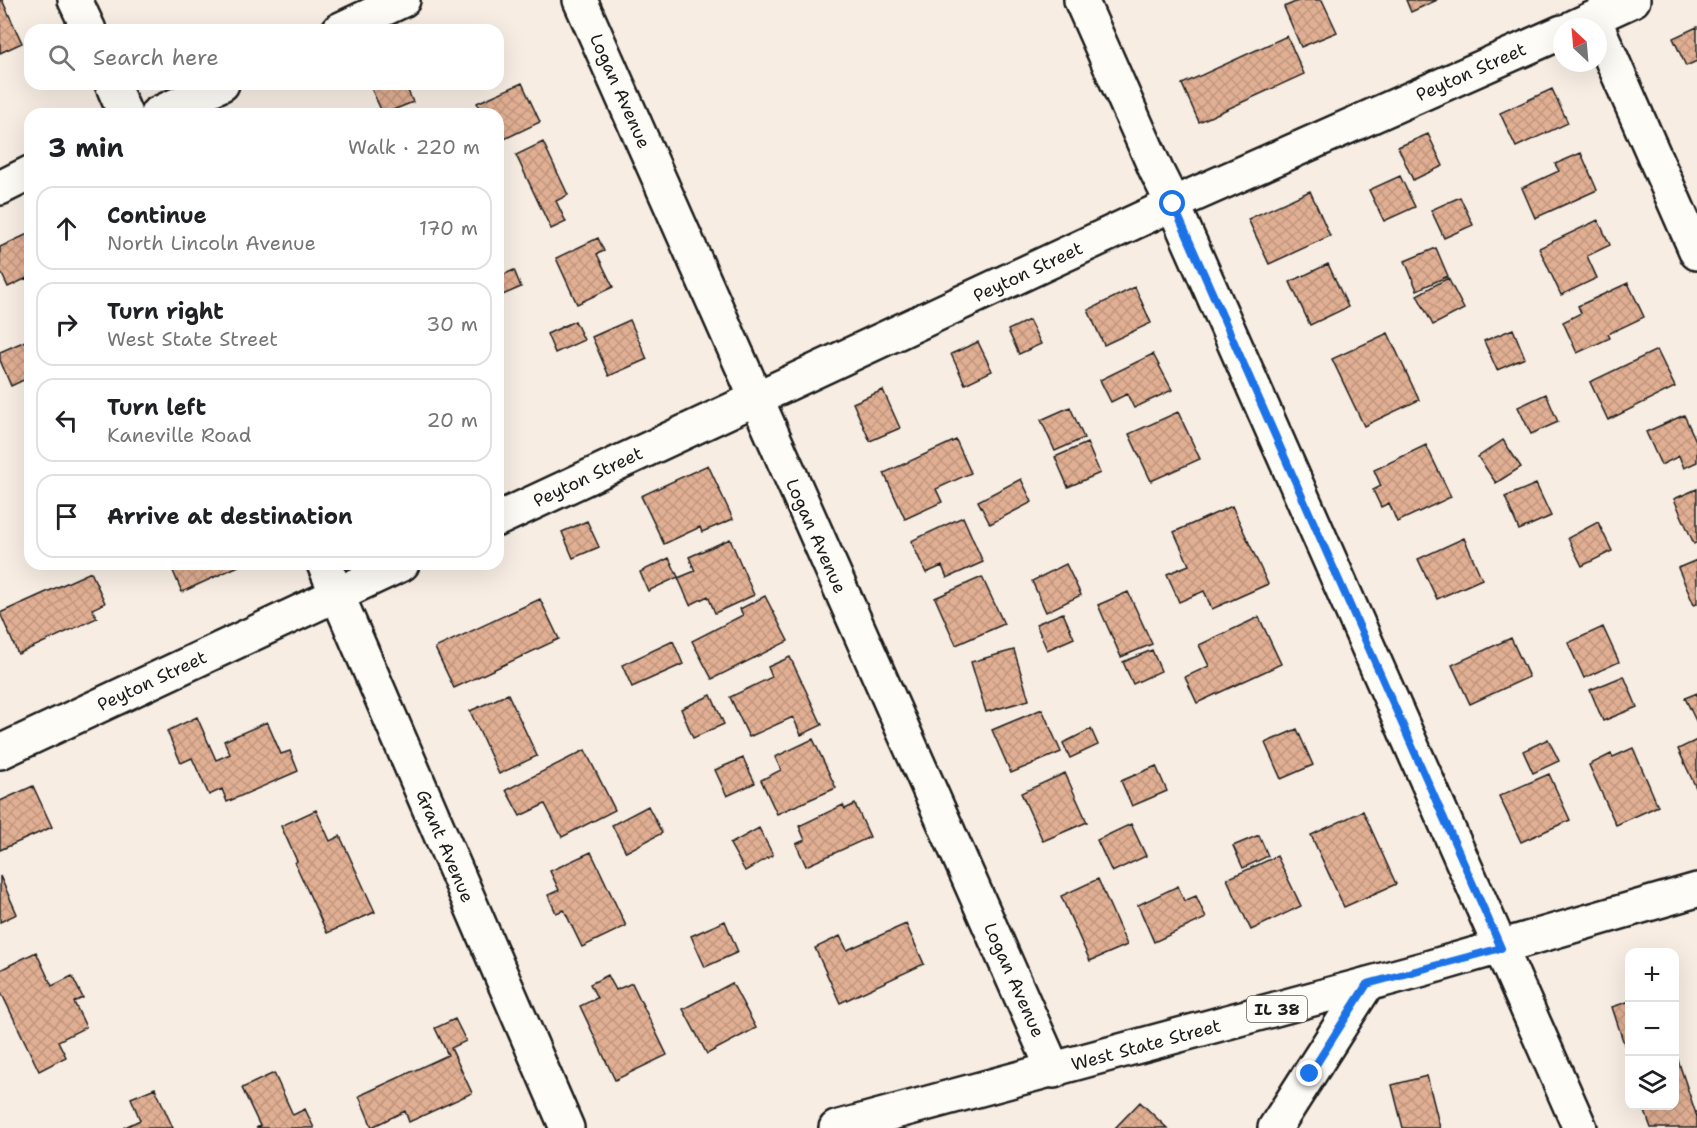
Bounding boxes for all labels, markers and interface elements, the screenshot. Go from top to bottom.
north arrow [1553,18,1607,72]
search box [24,24,504,90]
street label: Logan Avenue [584,30,656,152]
street label: Peyton Street [1412,37,1530,107]
icon: search [45,41,78,74]
text: Search here [93,43,219,72]
text: 3 min [48,130,124,165]
text: Walk · 220 m [348,134,480,160]
route start [1159,190,1185,216]
text: Continue [107,201,207,230]
icon: ahead [50,212,83,245]
text: 170 m [419,215,478,241]
text: North Lincoln Avenue [107,230,316,256]
street label: Peyton Street [969,236,1087,308]
text: Turn right [107,297,224,326]
icon: right [50,308,83,341]
text: 30 m [426,311,478,337]
text: West State Street [107,326,278,352]
text: Turn left [107,393,206,422]
icon: left [50,404,83,437]
text: 20 m [427,407,478,433]
text: Kaneville Road [107,422,251,448]
street label: Peyton Street [529,441,647,513]
street label: Logan Avenue [780,475,852,597]
icon: arrive [50,500,83,533]
text: Arrive at destination [107,502,353,531]
street label: Peyton Street [93,645,211,717]
street label: Grant Avenue [410,786,480,906]
street label: Logan Avenue [978,919,1050,1041]
map controls [1625,948,1679,1110]
button: + [1625,948,1679,1002]
road number: IL 38 [1247,996,1307,1022]
button: − [1625,1002,1679,1056]
street label: West State Street [1069,1013,1224,1077]
button: layers [1625,1056,1679,1110]
route end [1296,1060,1322,1086]

